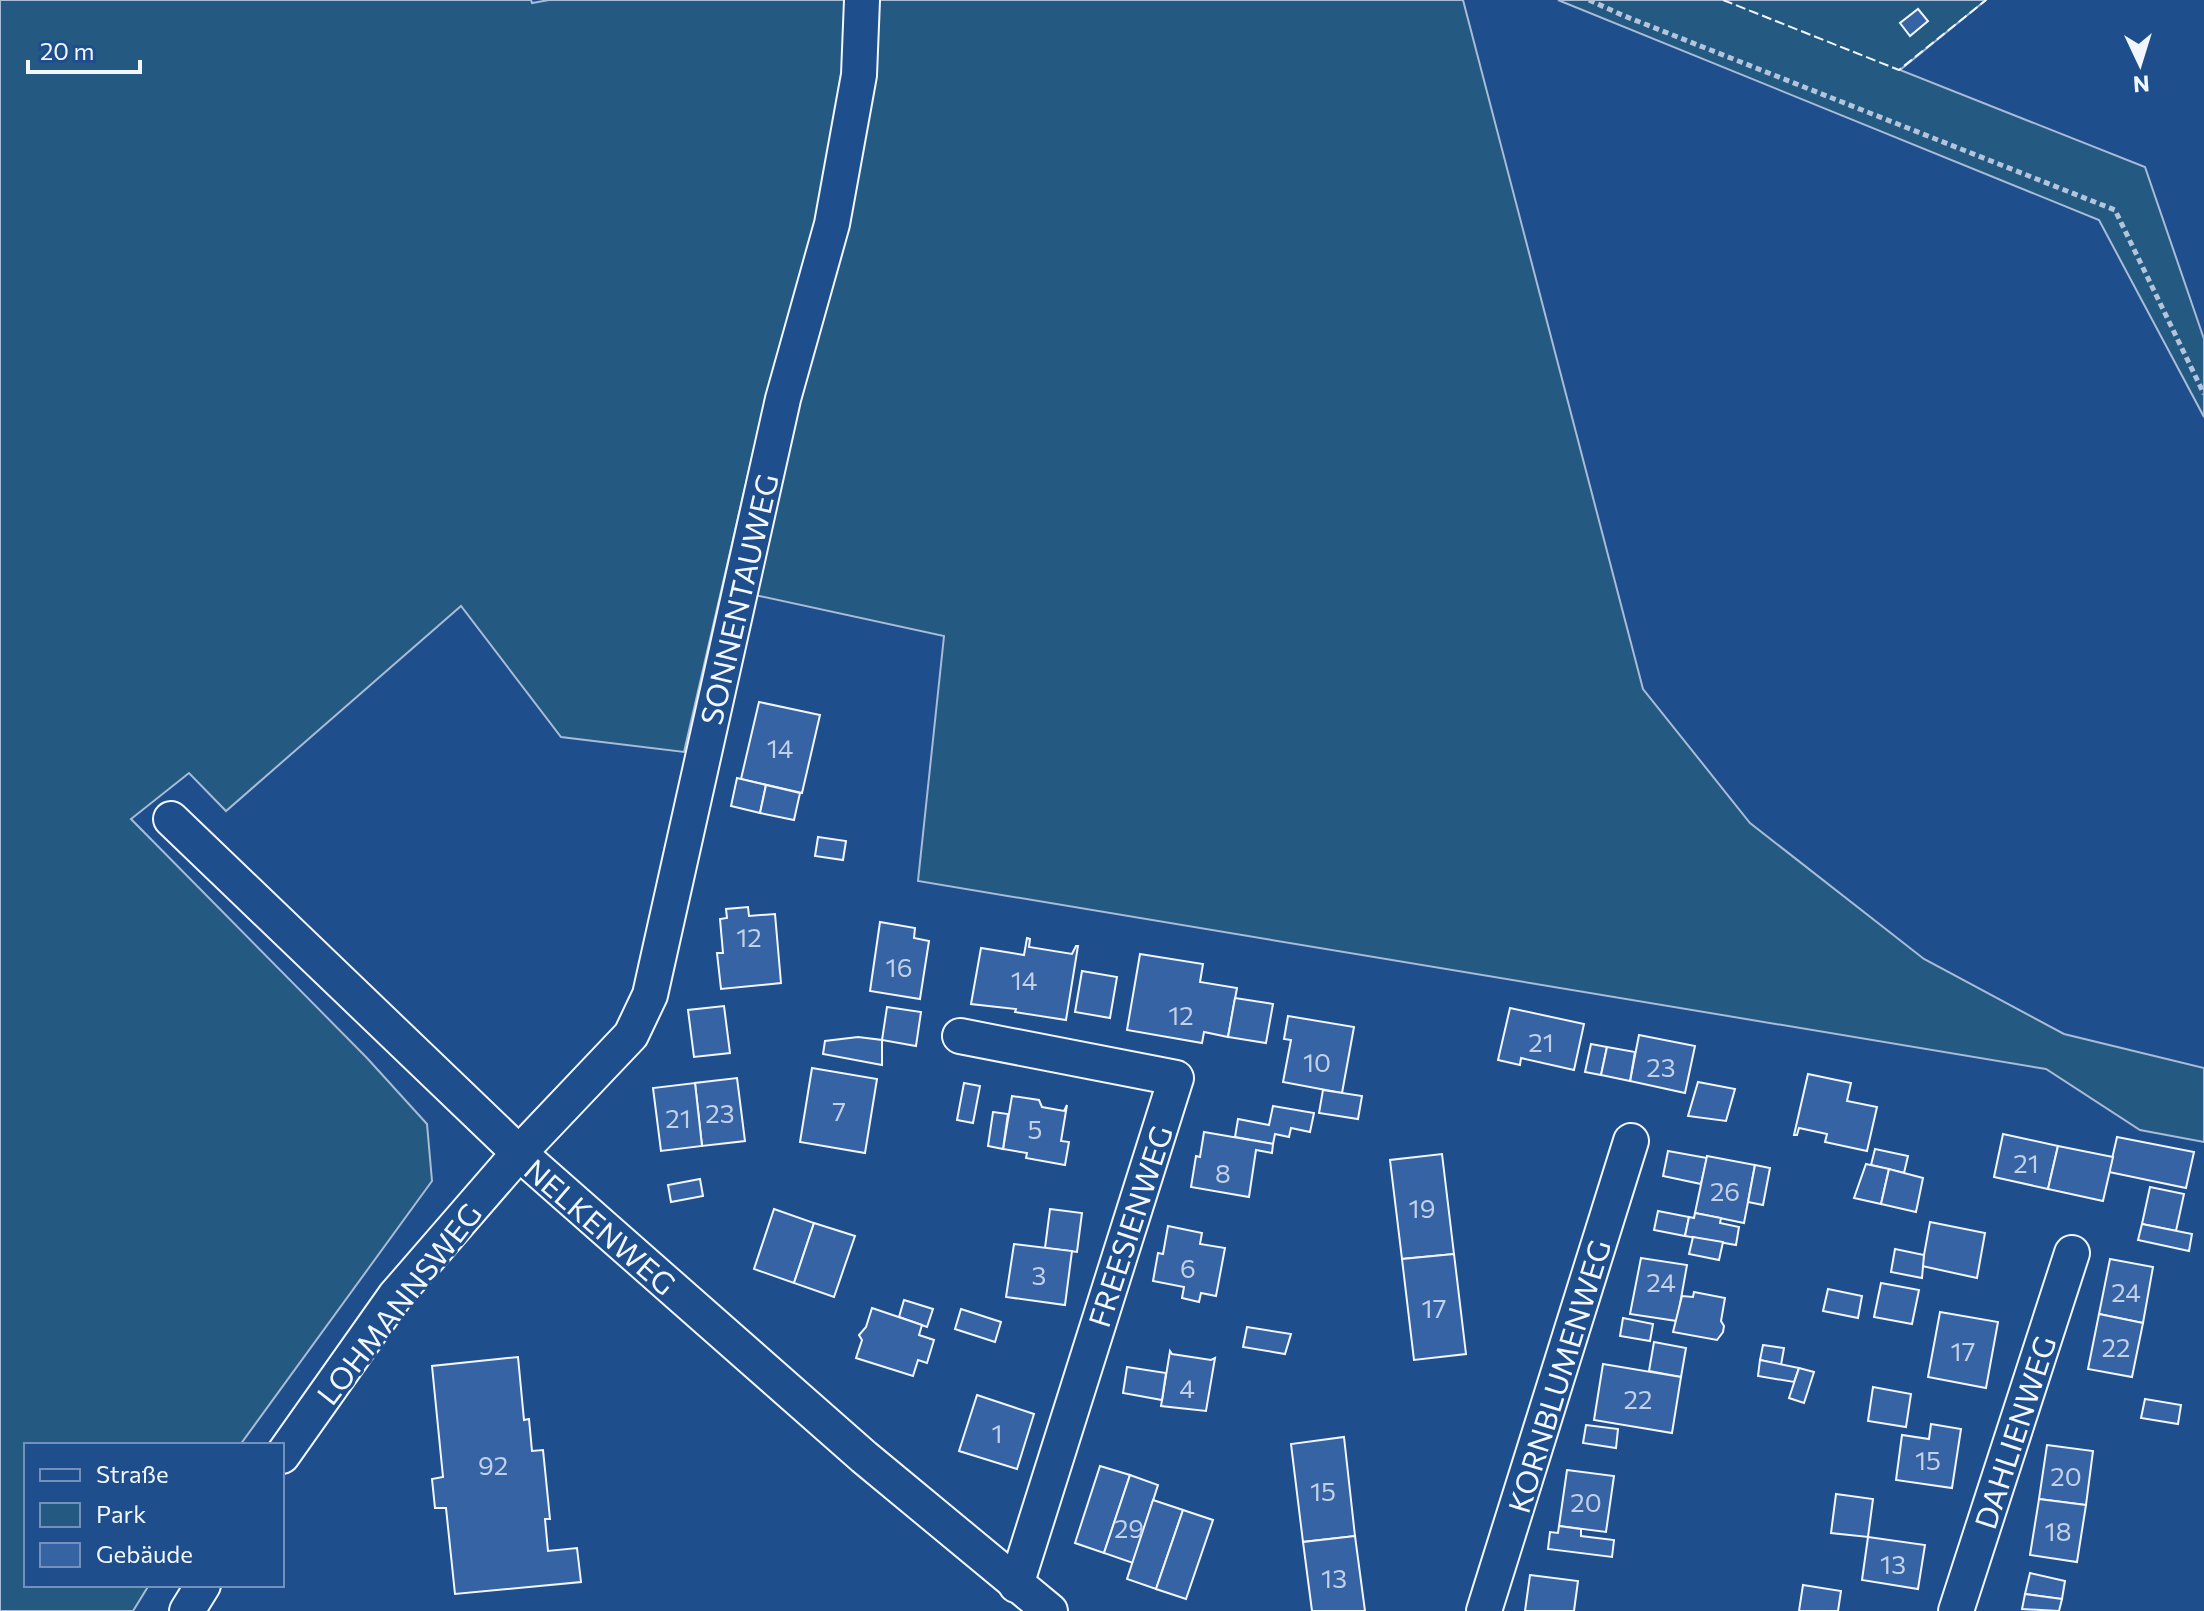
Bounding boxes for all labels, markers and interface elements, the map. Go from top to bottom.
scale bar [28,24,140,74]
north arrow [2100,24,2180,104]
text: 20 m [40,36,94,65]
text: N [2132,70,2151,98]
street label: SONNENTAUWEG [691,470,785,728]
house number: 14 [767,732,793,763]
house number: 12 [736,921,762,952]
house number: 16 [886,951,912,982]
house number: 14 [1011,964,1037,995]
house number: 12 [1168,999,1194,1030]
house number: 21 [1528,1026,1554,1057]
house number: 10 [1303,1046,1331,1077]
house number: 23 [1646,1051,1676,1082]
house number: 7 [832,1095,846,1126]
house number: 23 [705,1097,735,1128]
house number: 21 [665,1102,691,1133]
house number: 5 [1028,1113,1042,1144]
street label: FREESIENWEG [1079,1121,1179,1331]
house number: 21 [2013,1147,2039,1178]
street label: NELKENWEG [518,1150,684,1302]
house number: 8 [1215,1157,1231,1188]
house number: 26 [1710,1175,1740,1206]
house number: 19 [1409,1192,1435,1223]
street label: LOHMANNSWEG [308,1195,488,1411]
street label: KORNBLUMENWEG [1499,1235,1617,1517]
house number: 6 [1180,1252,1196,1283]
house number: 3 [1032,1259,1046,1290]
house number: 24 [1646,1266,1676,1297]
house number: 24 [2111,1276,2141,1307]
house number: 17 [1422,1292,1446,1323]
street label: DAHLIENWEG [1965,1331,2063,1533]
house number: 22 [2102,1331,2130,1362]
house number: 17 [1951,1335,1975,1366]
house number: 4 [1179,1372,1195,1403]
house number: 22 [1624,1383,1652,1414]
house number: 1 [991,1417,1003,1448]
legend [24,1443,284,1587]
house number: 15 [1915,1444,1941,1475]
house number: 92 [478,1449,508,1480]
text: Straße [96,1459,169,1488]
house number: 20 [2050,1460,2082,1491]
house number: 15 [1310,1475,1336,1506]
house number: 20 [1570,1486,1602,1517]
text: Park [96,1499,146,1528]
house number: 29 [1114,1512,1144,1543]
house number: 18 [2045,1515,2071,1546]
text: Gebäude [96,1539,193,1568]
house number: 13 [1880,1548,1906,1579]
house number: 13 [1321,1562,1347,1593]

